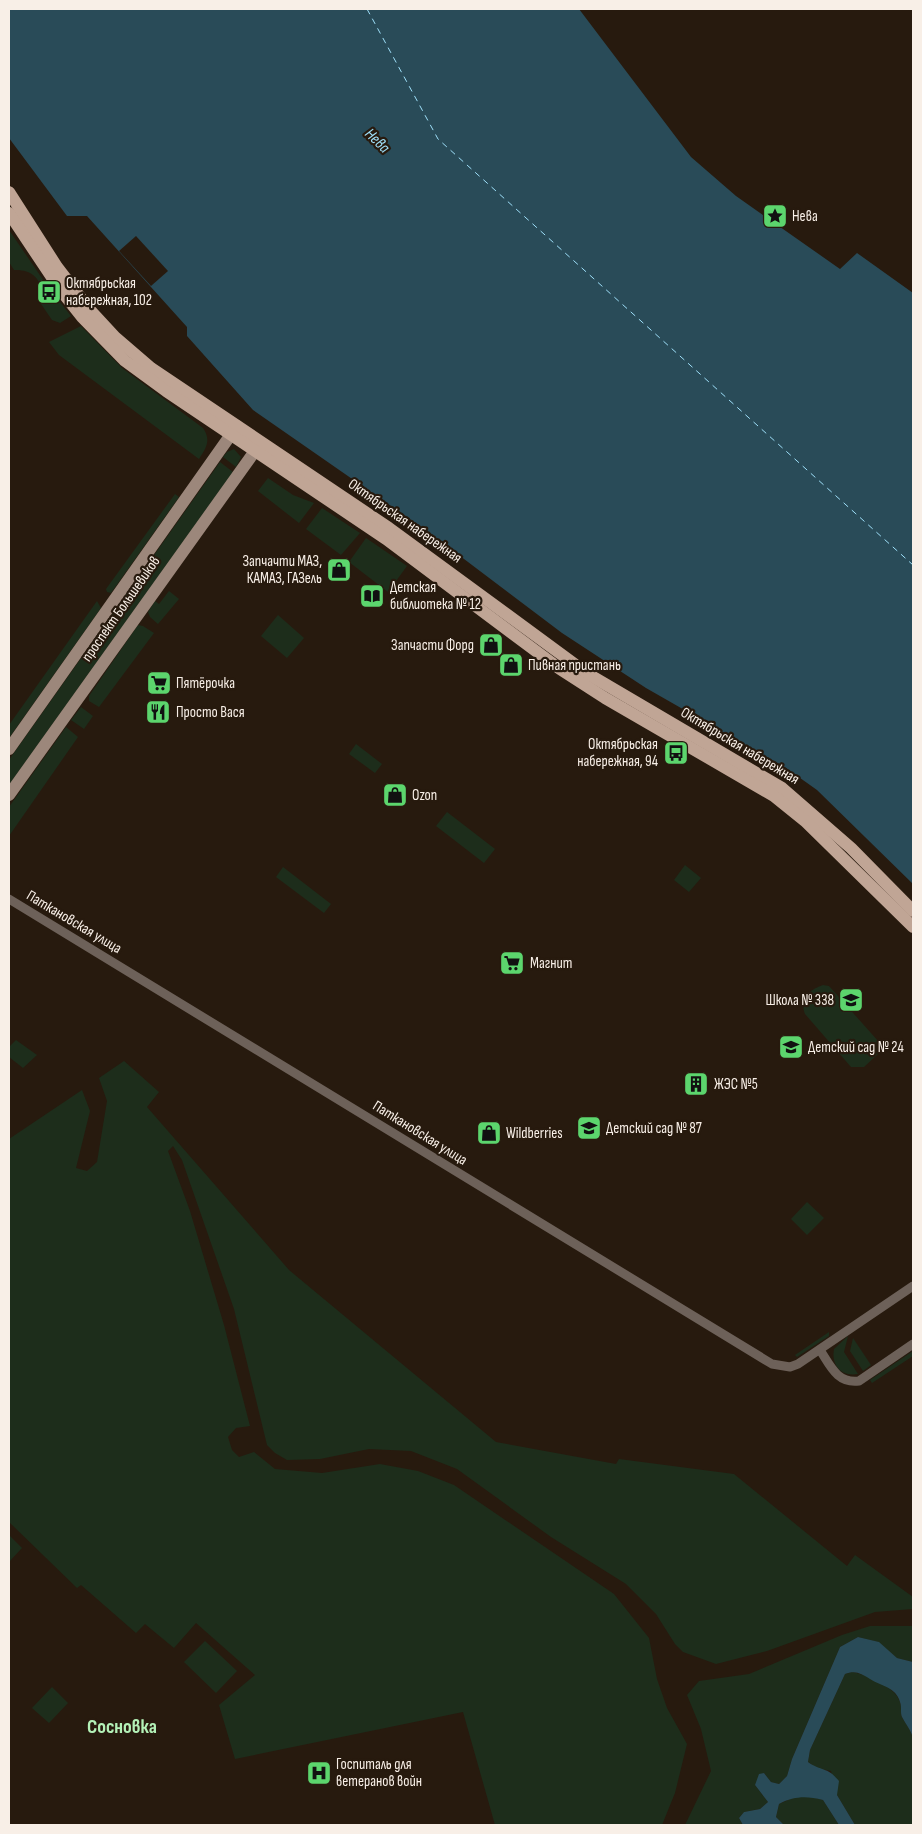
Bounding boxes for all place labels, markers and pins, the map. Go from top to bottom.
place icon: Нева [762,203,788,229]
place label: Нева [792,207,818,226]
place label: Октябрьская набережная, 102 [66,274,152,310]
bus stop icon: Октябрьская набережная, 102 [36,279,62,305]
place label: Запчачти МАЗ, КАМАЗ, ГАЗель [242,552,322,588]
shop icon: Запчачти МАЗ, КАМАЗ, ГАЗель [326,557,352,583]
place label: Детская библиотека № 12 [390,578,481,614]
library icon: Детская библиотека № 12 [359,583,385,609]
shop icon: Запчасти Форд [478,632,504,658]
place label: Запчасти Форд [391,636,474,655]
shop icon: Пивная пристань [498,652,524,678]
place label: Пивная пристань [528,656,621,675]
supermarket icon: Пятёрочка [146,670,172,696]
place label: Пятёрочка [176,674,235,693]
restaurant icon: Просто Вася [145,699,171,725]
place label: Просто Вася [176,703,245,722]
place label: Октябрьская набережная, 94 [577,735,658,771]
bus stop icon: Октябрьская набережная, 94 [663,740,689,766]
shop icon: Ozon [382,782,408,808]
place label: Ozon [412,786,437,805]
supermarket icon: Магнит [499,950,525,976]
place label: Магнит [530,954,572,973]
school or university icon: Школа № 338 [838,987,864,1013]
place label: Школа № 338 [766,991,834,1010]
school or university icon: Детский сад № 24 [778,1034,804,1060]
place label: Детский сад № 24 [808,1038,904,1057]
building icon: ЖЭС №5 [683,1071,709,1097]
place label: ЖЭС №5 [714,1075,758,1094]
school or university icon: Детский сад № 87 [576,1115,602,1141]
place label: Детский сад № 87 [606,1119,702,1138]
shop icon: Wildberries [476,1120,502,1146]
place label: Wildberries [506,1124,563,1143]
place label: Госпиталь для ветеранов войн [336,1755,422,1791]
hospital icon: Госпиталь для ветеранов войн [306,1760,332,1786]

